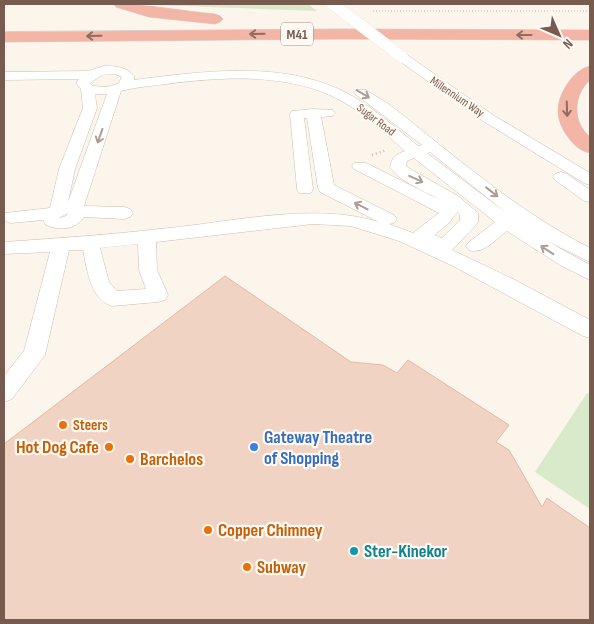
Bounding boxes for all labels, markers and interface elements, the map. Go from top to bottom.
north arrow [534,10,584,60]
road number: M41 [281,22,313,46]
one-way arrow [249,30,265,39]
one-way arrow [516,30,532,40]
one-way arrow [86,31,102,41]
text: N [559,35,576,52]
street label: Millennium Way [427,73,487,121]
one-way arrow [355,89,369,99]
street label: Sugar Road [354,101,398,139]
one-way arrow [562,101,571,117]
one-way arrow [94,128,104,144]
one-way arrow [408,175,423,184]
one-way arrow [485,187,498,198]
one-way arrow [353,201,368,211]
one-way arrow [540,245,554,255]
place label: Steers [73,416,108,435]
marker: Steers [57,419,69,431]
place label: Gateway Theatre of Shopping [264,427,372,469]
place label: Hot Dog Cafe [16,437,99,458]
marker: Hot Dog Cafe [103,441,115,453]
marker: Gateway Theatre of Shopping [248,441,260,453]
place label: Barchelos [140,449,203,470]
marker: Barchelos [124,453,136,465]
place label: Copper Chimney [218,520,323,541]
marker: Copper Chimney [202,524,214,536]
place label: Ster-Kinekor [364,541,447,562]
marker: Ster-Kinekor [348,545,360,557]
place label: Subway [257,557,307,578]
marker: Subway [241,561,253,573]

